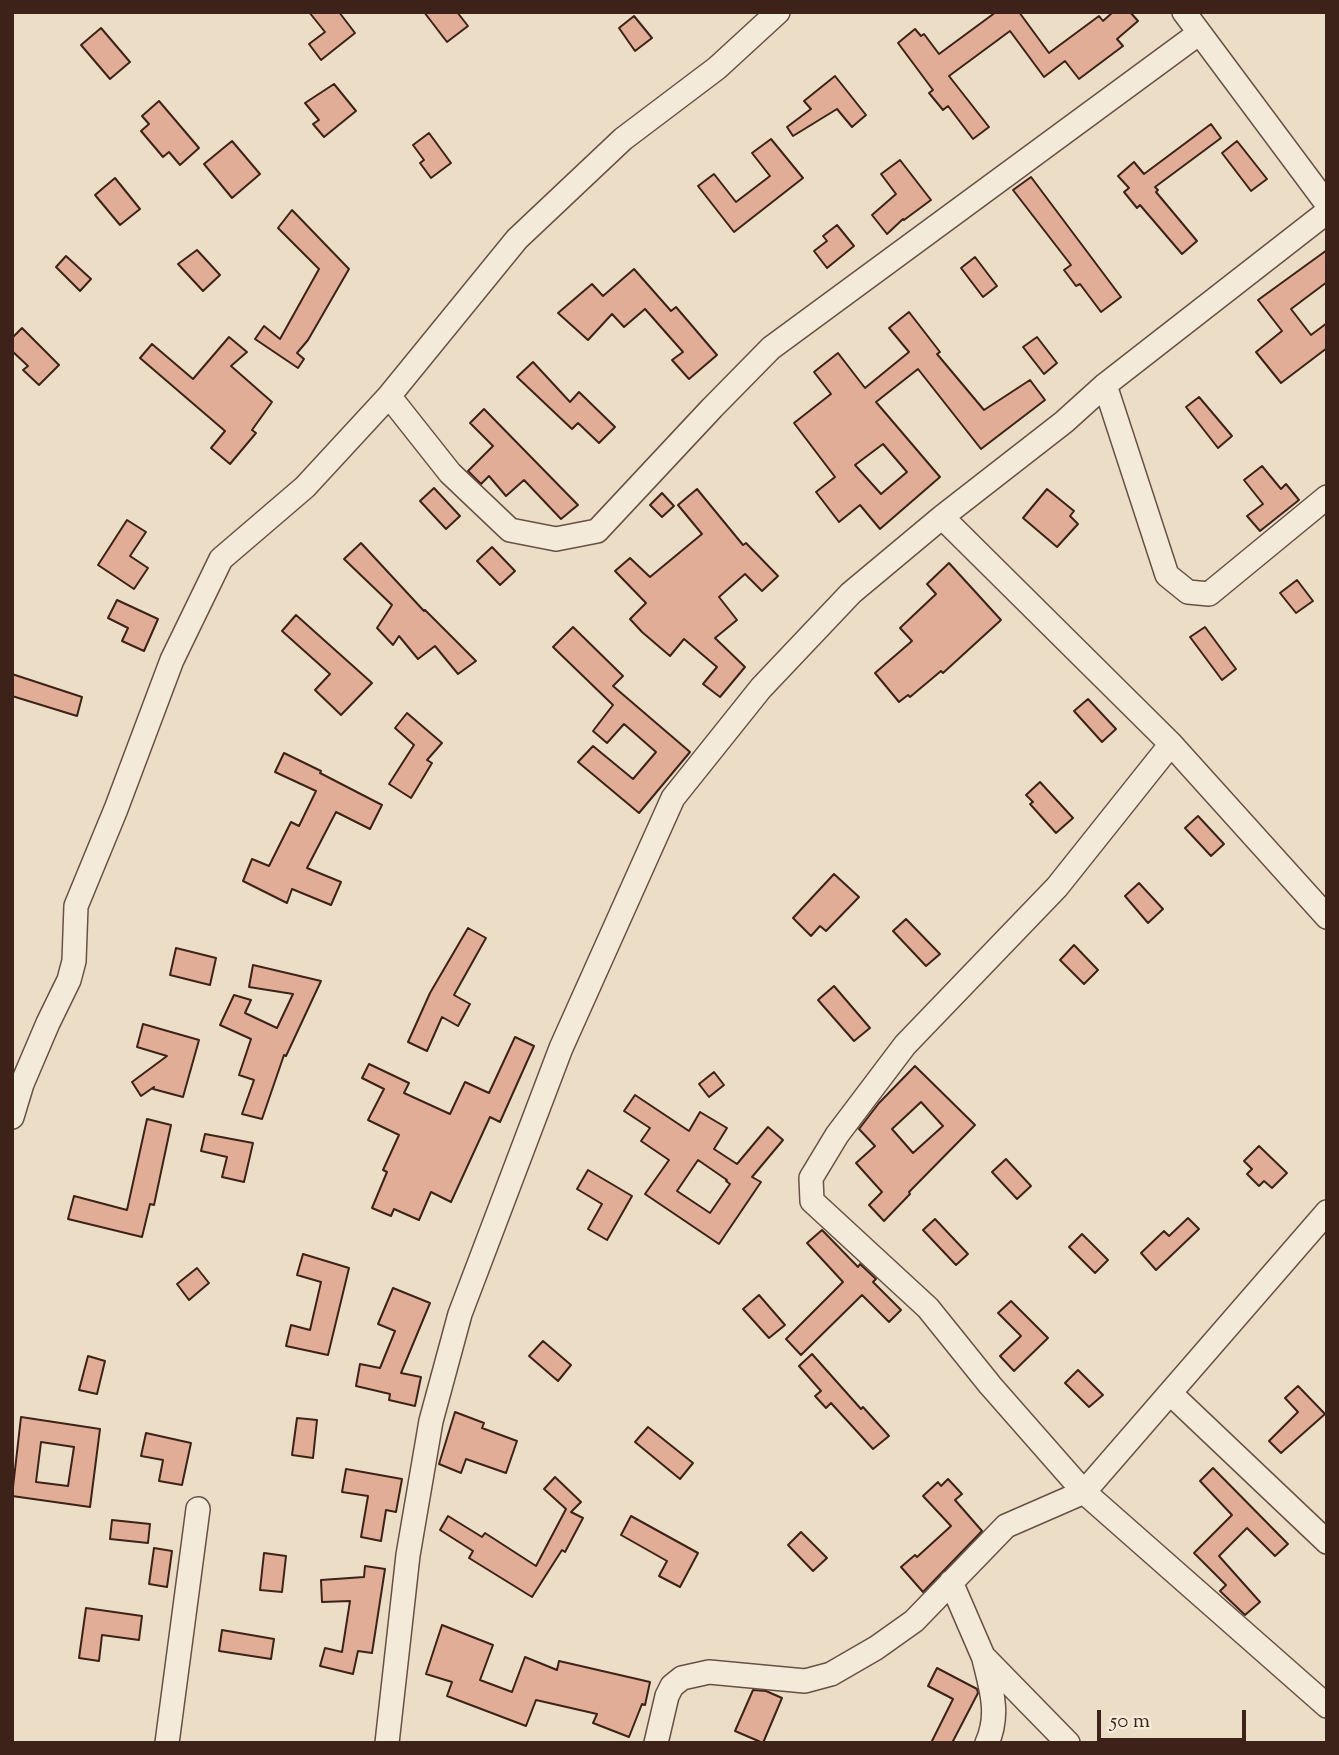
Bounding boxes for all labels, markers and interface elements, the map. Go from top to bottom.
scale bar [1101,1696,1250,1740]
text: 50 m [1110,1707,1150,1737]

